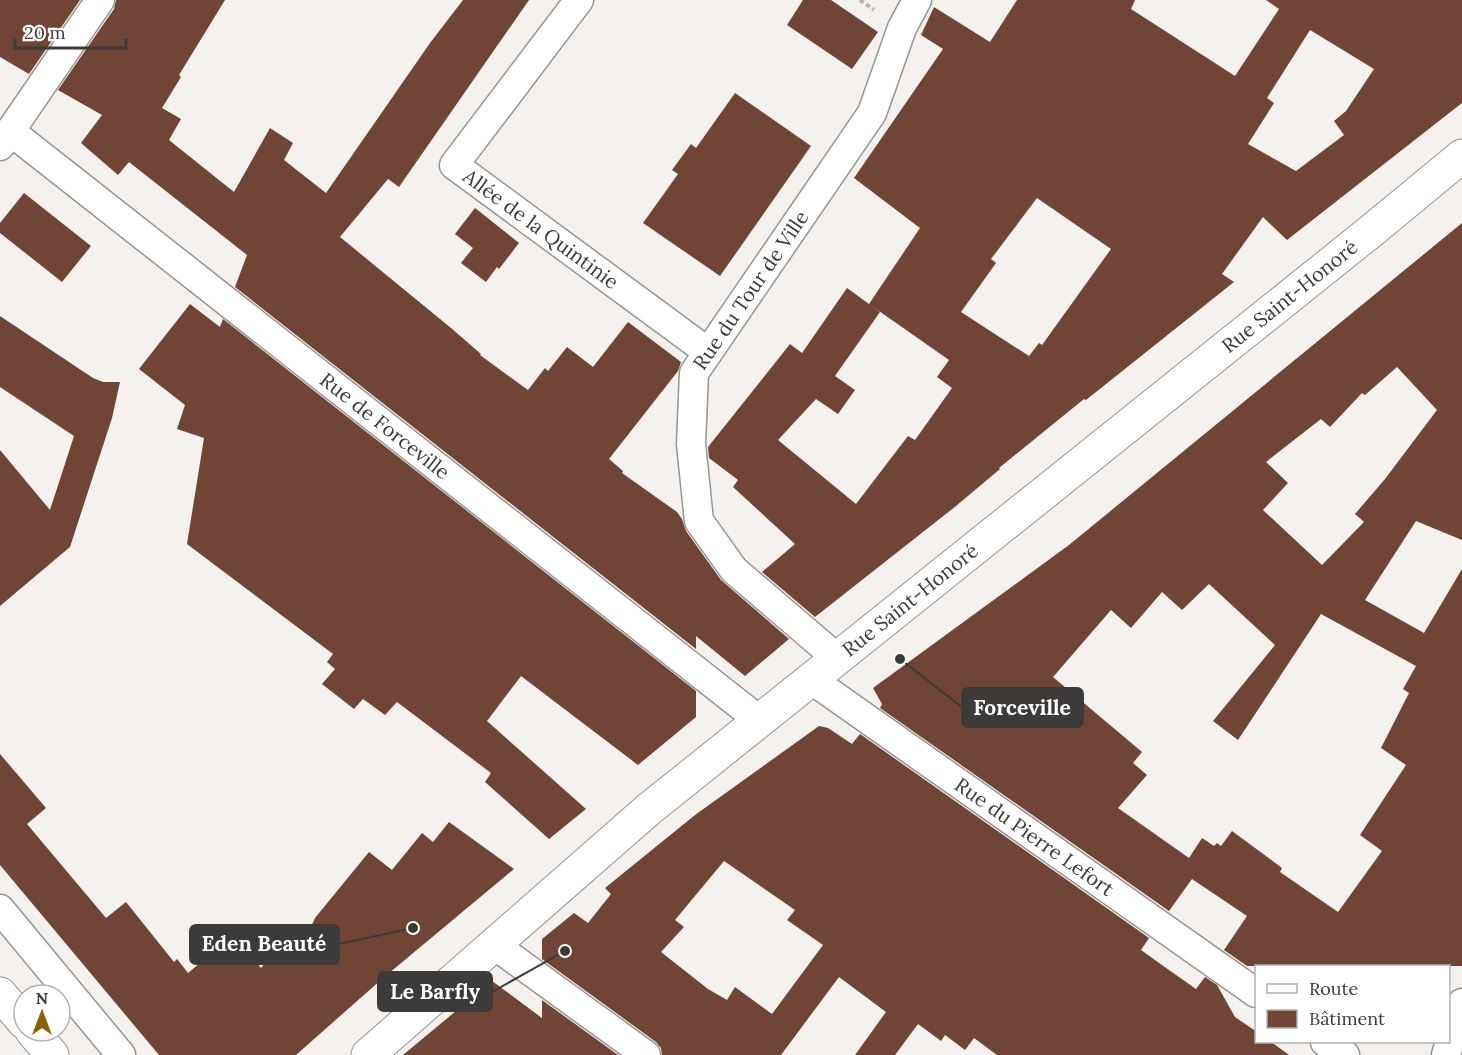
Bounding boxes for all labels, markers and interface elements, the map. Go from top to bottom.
scale bar [15,12,126,50]
text: 20 m [24,21,66,44]
street label: Allée de la Quintinie [458,163,624,294]
street label: Rue du Tour de Ville [687,205,814,374]
street label: Rue Saint-Honoré [1216,234,1363,358]
street label: Rue de Forceville [315,367,455,484]
street label: Rue Saint-Honoré [837,537,983,662]
callout: Forceville [962,688,1083,727]
text: Forceville [973,694,1071,721]
street label: Rue du Pierre Lefort [950,772,1119,901]
callout: Eden Beauté [190,925,339,964]
text: Eden Beauté [202,930,326,957]
legend [1255,965,1450,1043]
callout: Le Barfly [378,972,492,1011]
text: Route [1309,977,1358,1000]
text: Le Barfly [390,978,480,1005]
north arrow [12,983,72,1043]
text: N [36,988,48,1008]
text: Bâtiment [1309,1007,1385,1030]

